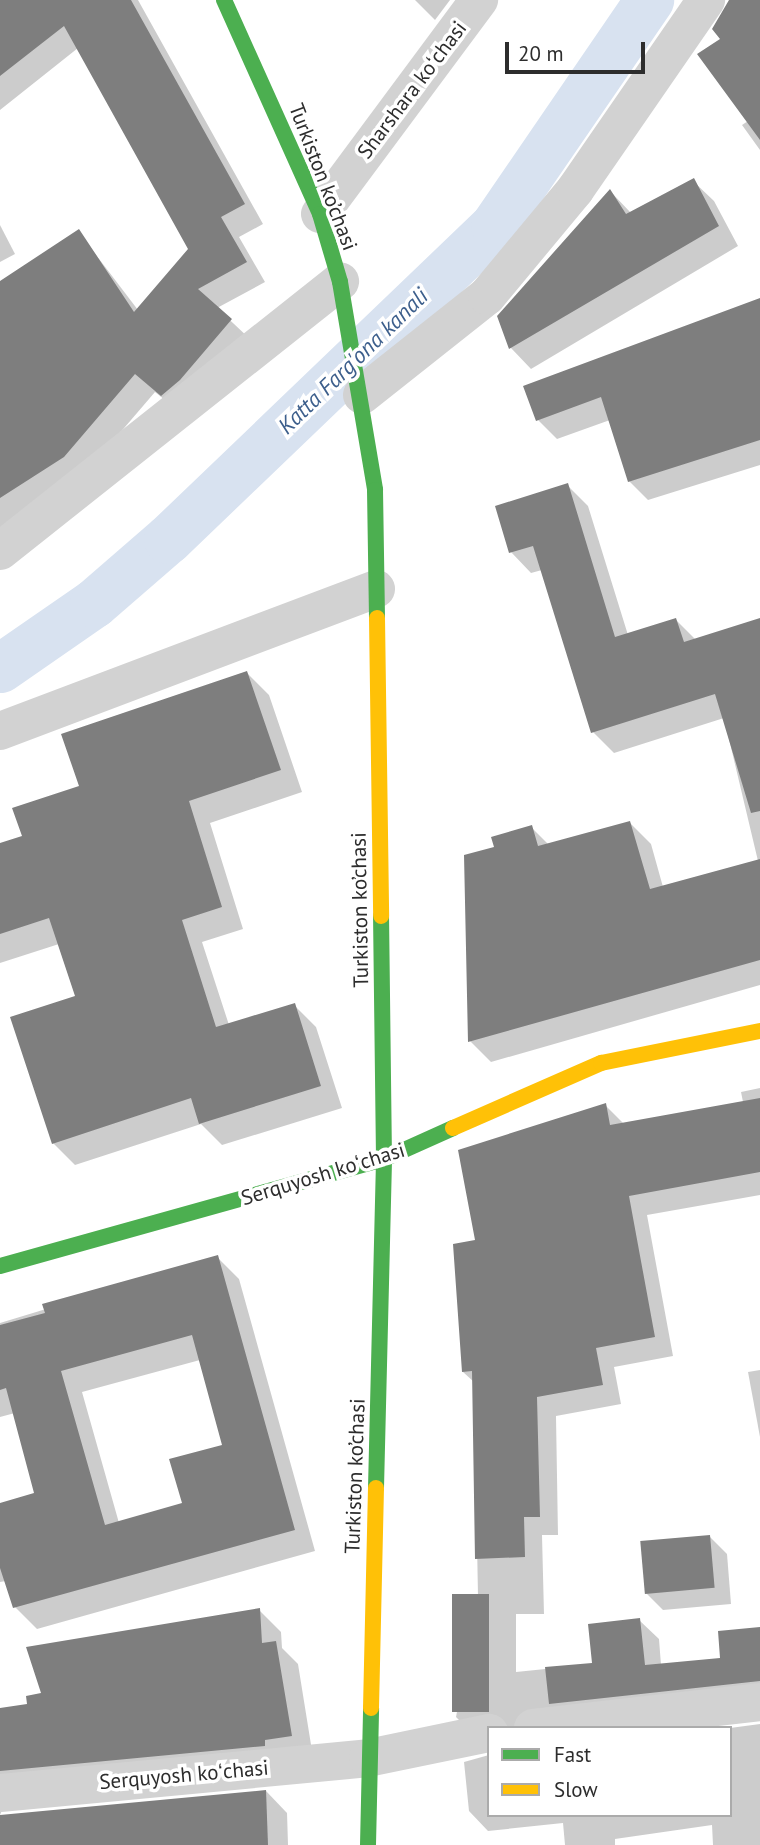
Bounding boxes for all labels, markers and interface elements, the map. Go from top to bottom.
street label: Sharshara koʻchasi [352,16,472,164]
scale bar [508,28,648,72]
text: 20 m [518,40,564,67]
street label: Turkiston ko’chasi [283,100,363,254]
water label: Katta Farg'ona kanali [272,282,434,440]
street label: Turkiston ko’chasi [346,832,374,988]
street label: Serquyosh koʻchasi [238,1137,408,1211]
street label: Turkiston ko’chasi [340,1398,370,1554]
legend [487,1726,732,1817]
text: Fast [554,1741,591,1768]
street label: Serquyosh koʻchasi [98,1755,270,1795]
text: Slow [554,1776,598,1803]

